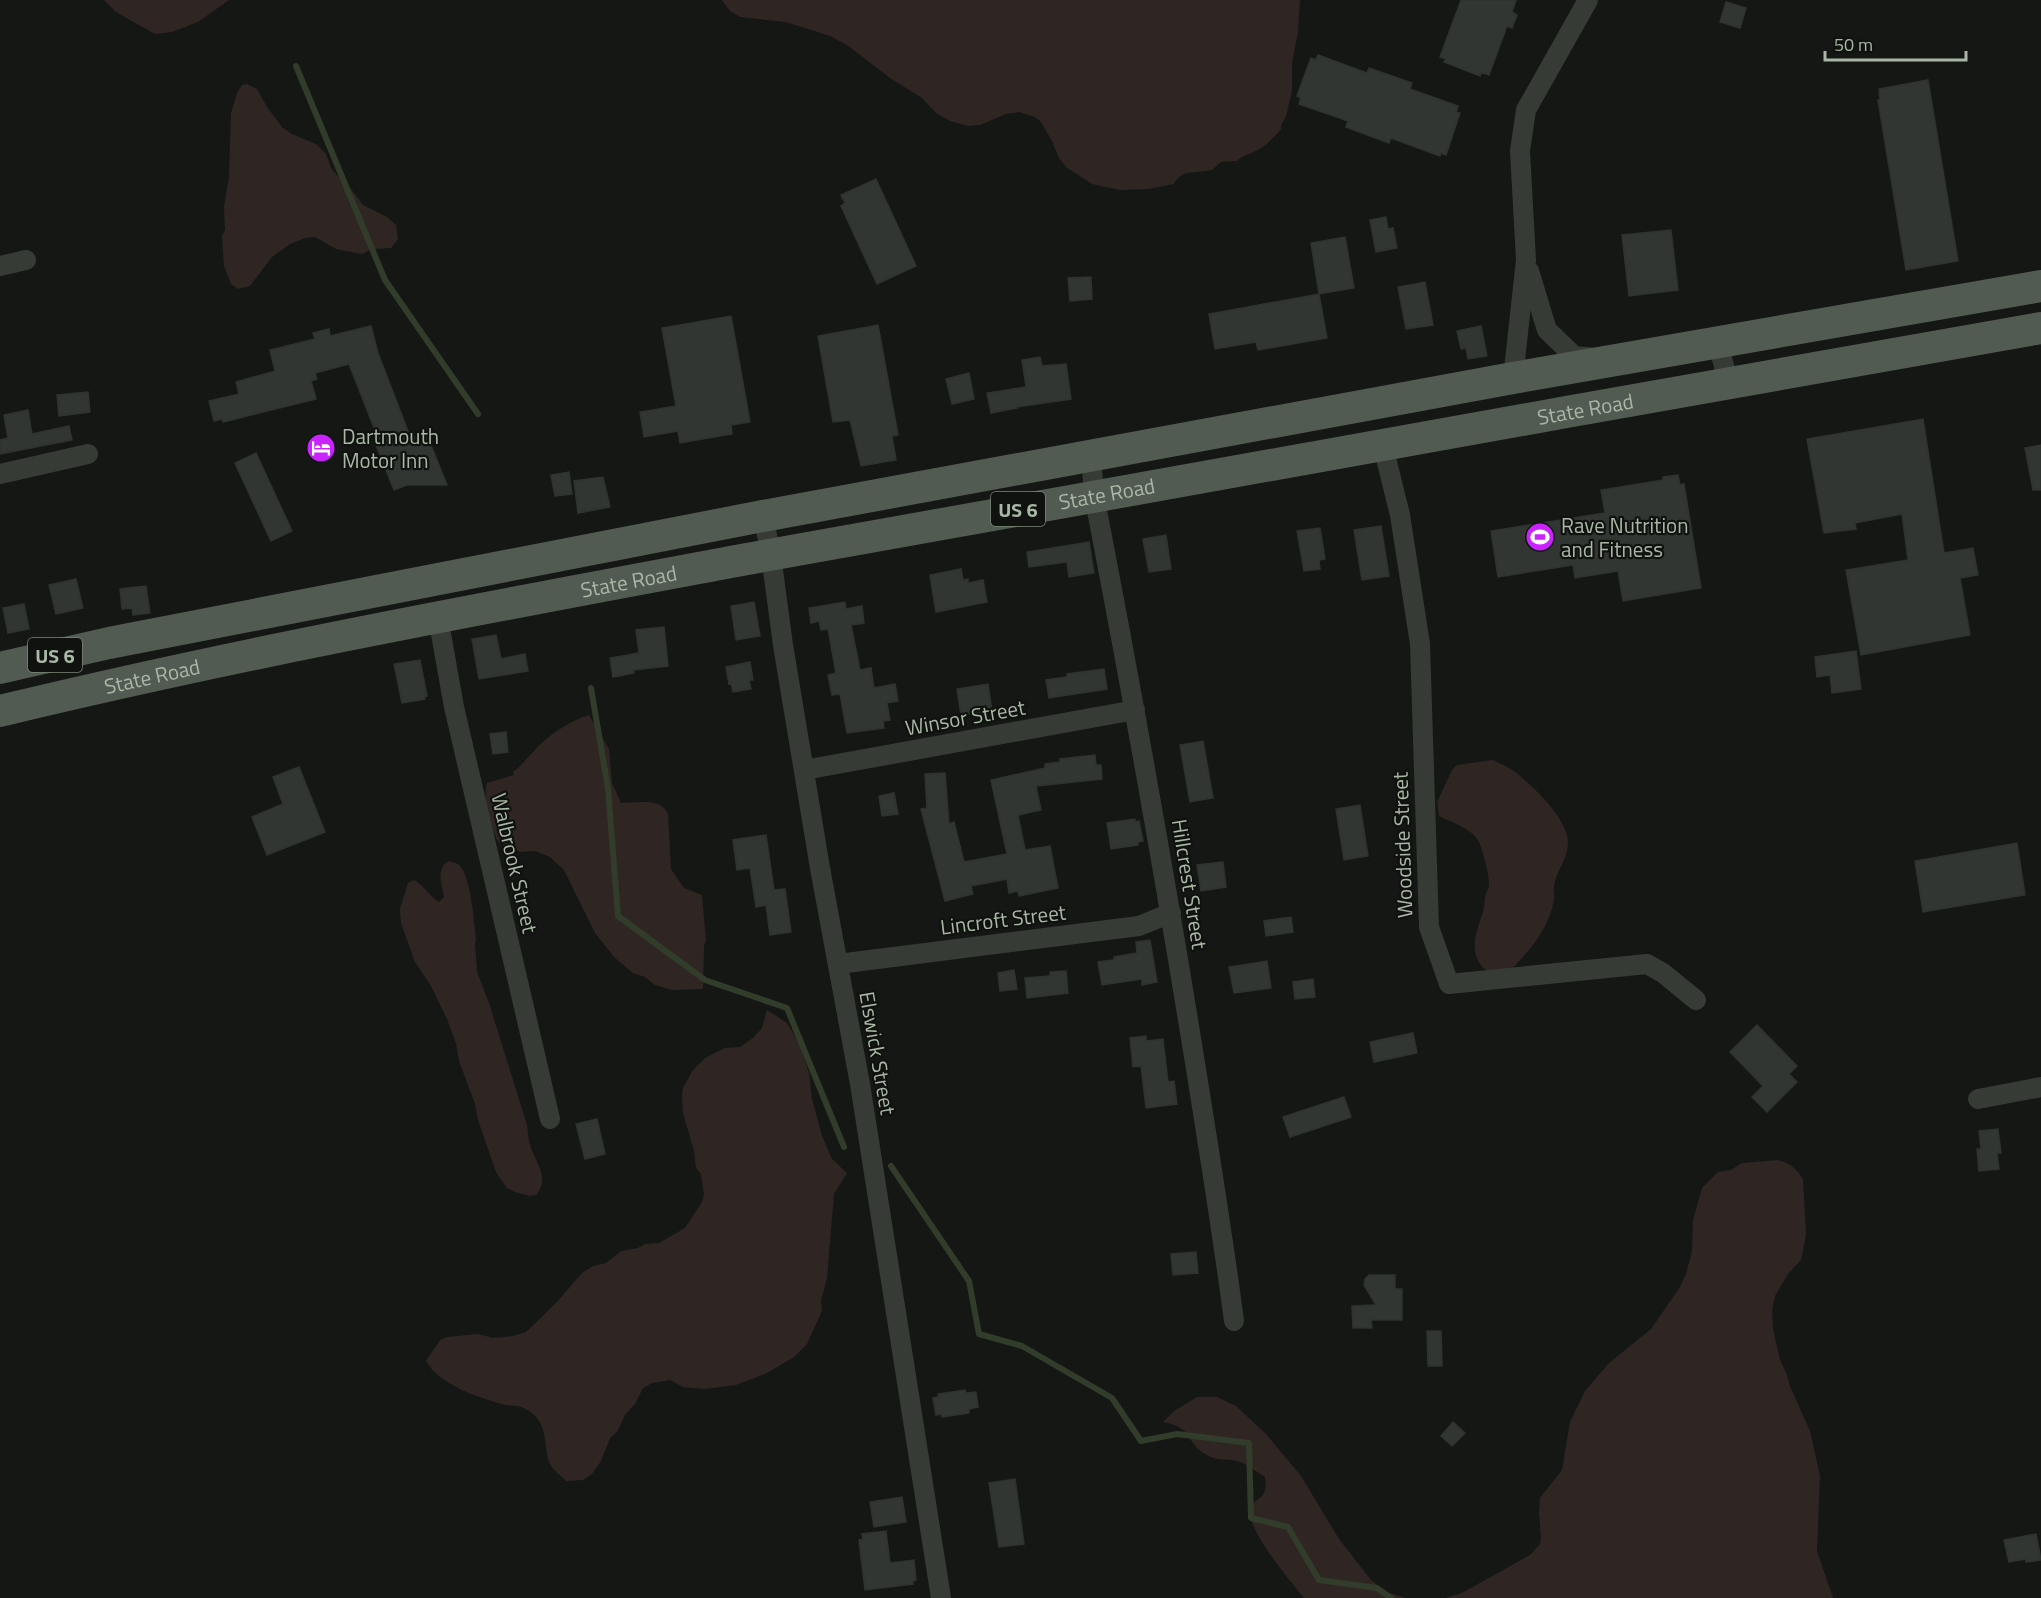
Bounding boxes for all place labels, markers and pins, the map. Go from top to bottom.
place label: Dartmouth Motor Inn [342,420,439,476]
hotel icon: Dartmouth Motor Inn [305,432,337,464]
place label: Rave Nutrition and Fitness [1561,509,1688,565]
sports icon: Rave Nutrition and Fitness [1524,521,1556,553]

